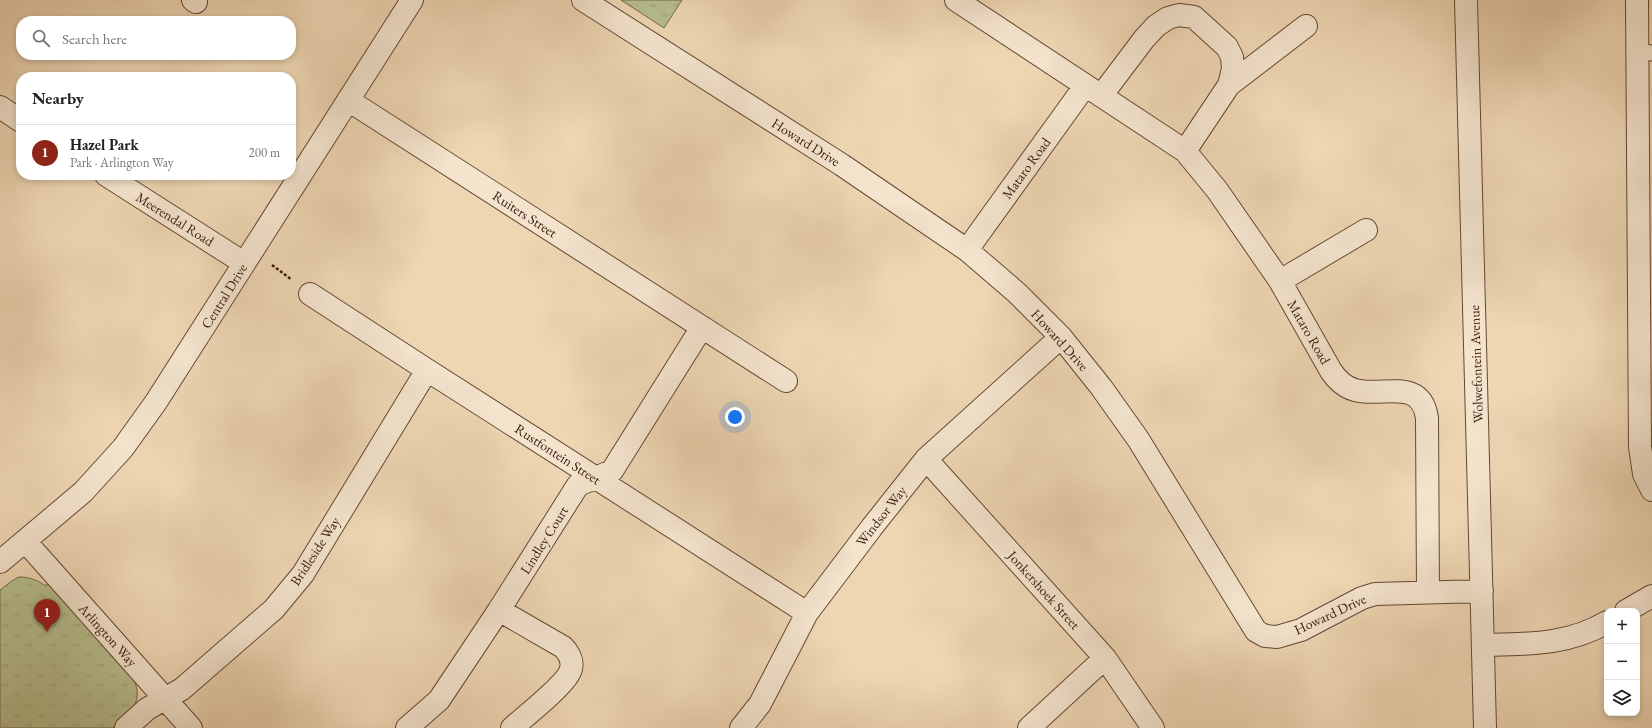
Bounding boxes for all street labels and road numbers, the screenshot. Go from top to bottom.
street label: Howard Drive [768,114,844,170]
street label: Mataro Road [998,133,1055,202]
street label: Ruiters Street [489,186,561,242]
street label: Meerendal Road [133,188,218,251]
street label: Central Drive [197,260,251,332]
street label: Mataro Road [1283,296,1335,368]
street label: Wolwefontein Avenue [1465,304,1487,423]
street label: Howard Drive [1027,305,1093,375]
street label: Rustfontein Street [512,420,605,489]
street label: Windsor Way [852,481,911,550]
street label: Lindley Court [516,502,572,577]
street label: Bridleside Way [286,512,344,589]
street label: Jonkershoek Street [1003,546,1085,634]
street label: Howard Drive [1291,589,1369,639]
street label: Arlington Way [74,599,142,671]

